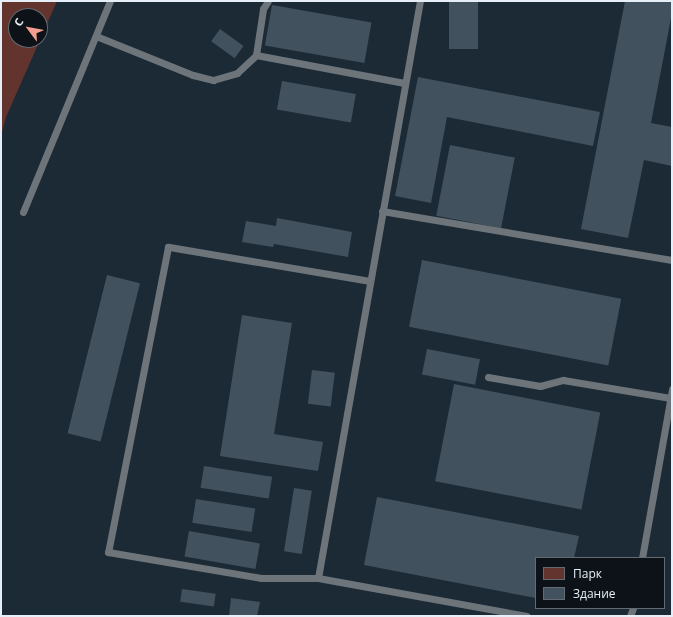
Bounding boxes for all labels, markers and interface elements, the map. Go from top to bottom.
north arrow [8,8,48,48]
text: С [10,15,26,29]
legend [535,557,665,609]
text: Парк [573,565,602,582]
text: Здание [573,585,616,602]

